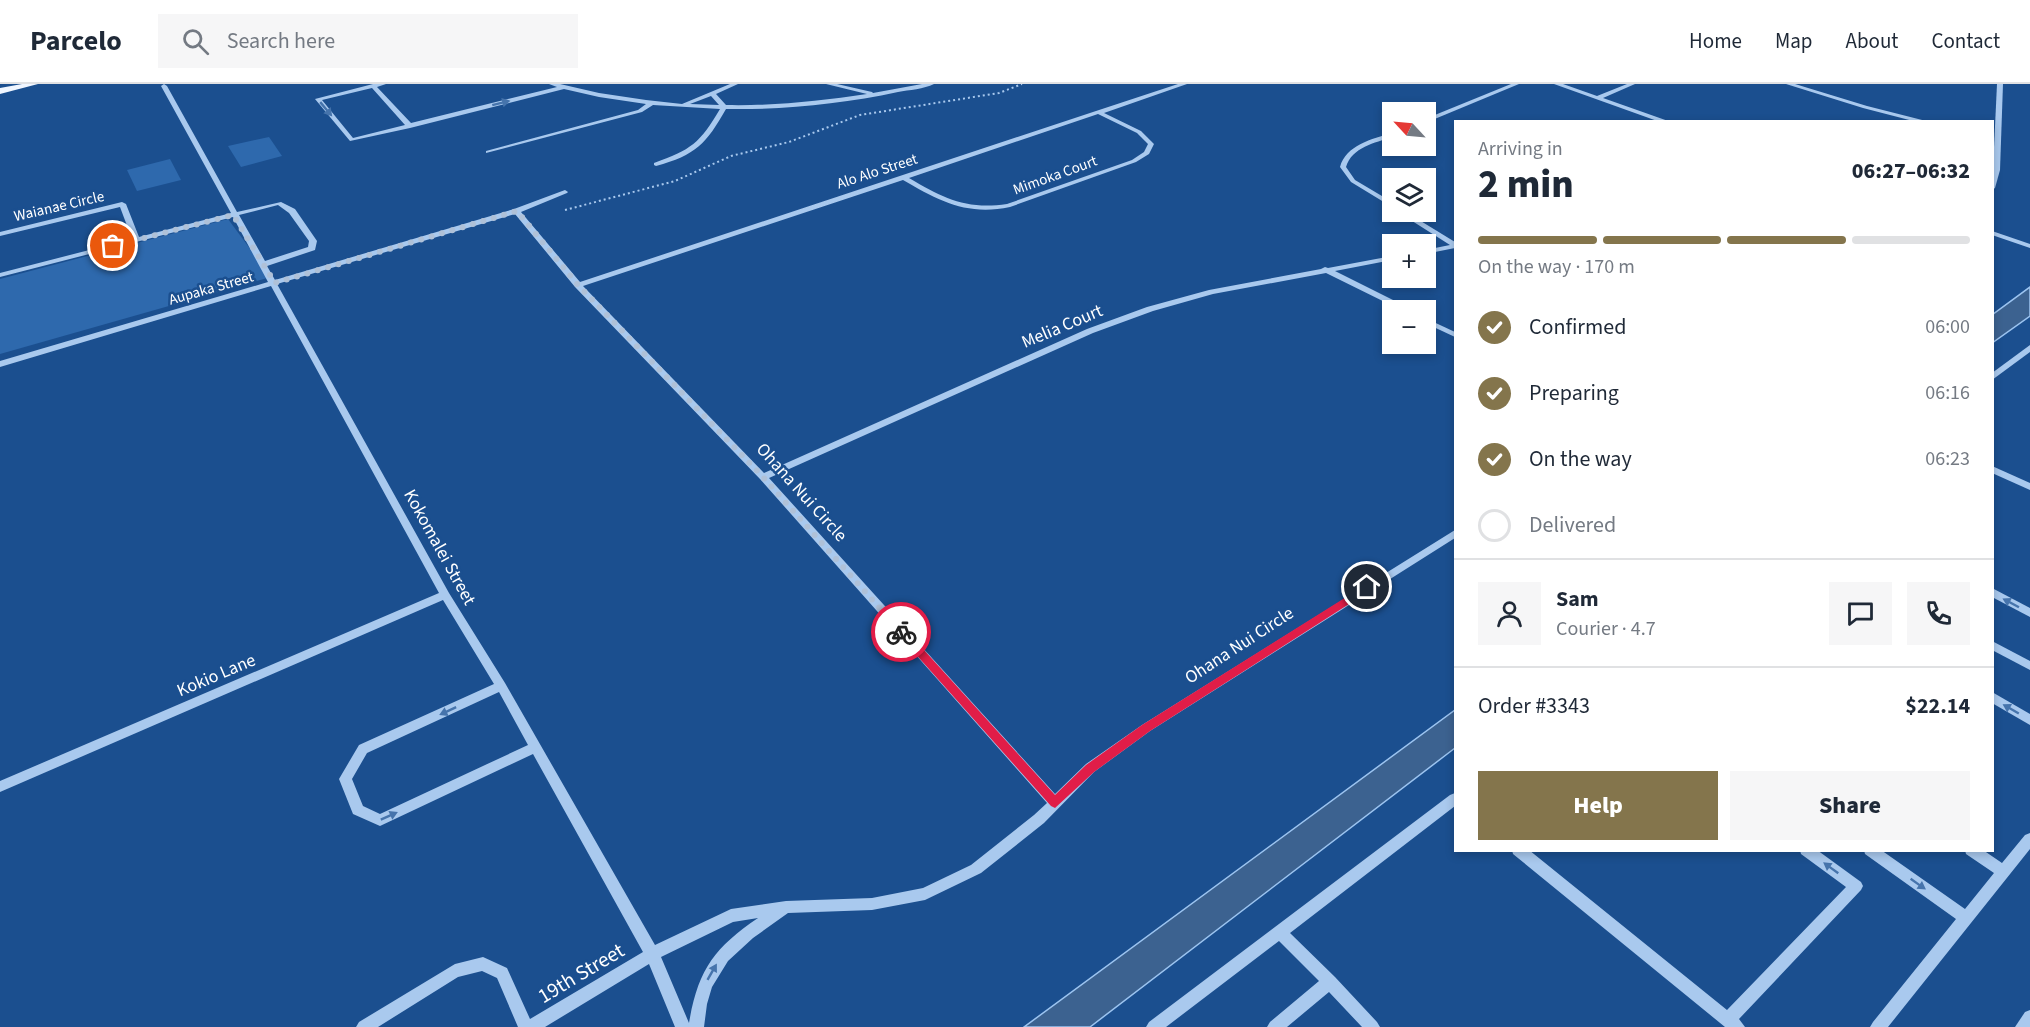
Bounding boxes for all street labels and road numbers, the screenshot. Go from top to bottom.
street label: Alo Alo Street [834,149,920,194]
street label: Mimoka Court [1010,151,1100,200]
street label: Waianae Circle [12,186,106,227]
street label: Aupaka Street [166,266,256,311]
street label: Melia Court [1018,298,1107,355]
street label: Ohana Nui Circle [750,437,853,547]
street label: Kokomalei Street [397,485,482,610]
street label: Ohana Nui Circle [1180,601,1299,690]
street label: Kokio Lane [173,648,259,703]
street label: 19th Street [532,935,630,1011]

